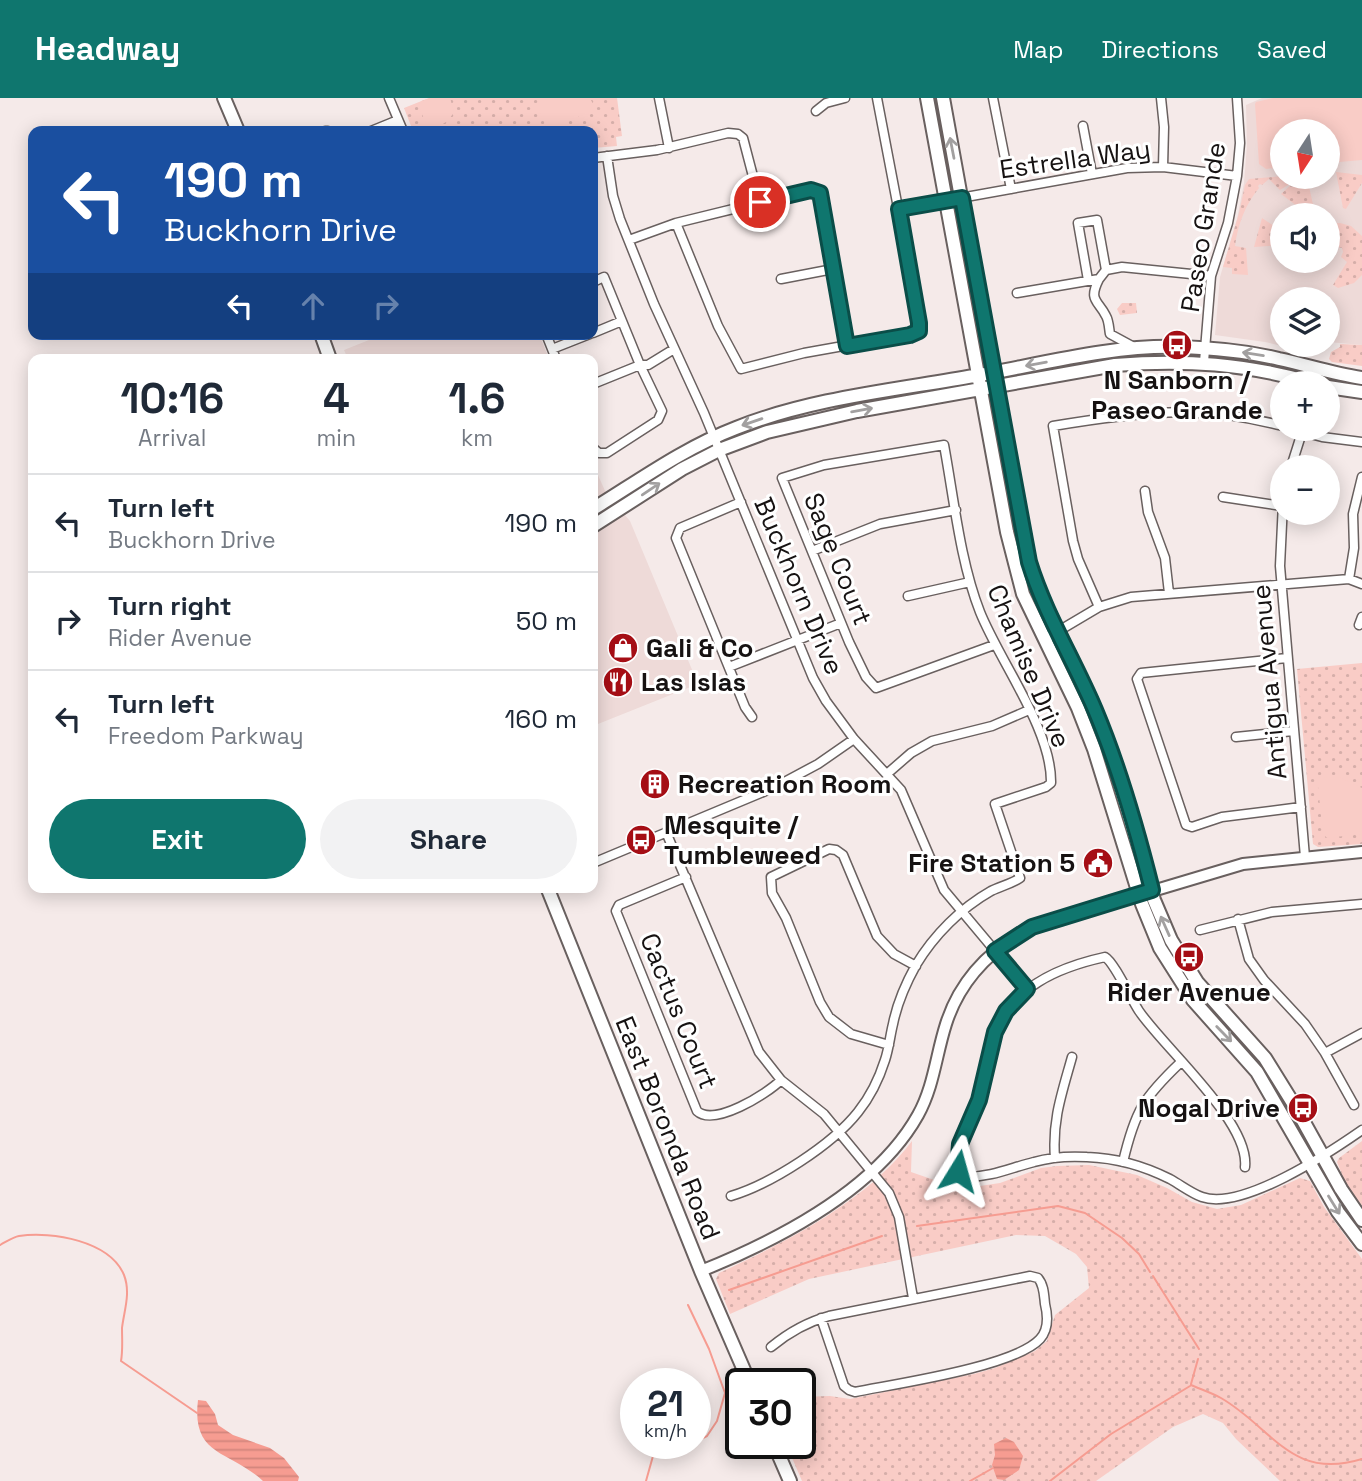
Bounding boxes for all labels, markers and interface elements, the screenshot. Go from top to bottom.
text: Headway [35,28,180,70]
text: Map [1013,34,1063,65]
text: Directions [1101,34,1219,65]
text: Saved [1257,34,1327,65]
north arrow [1270,119,1340,189]
map controls [1270,119,1340,525]
street label: Estrella Way [997,132,1153,186]
one-way arrow [945,137,959,160]
street label: Paseo Grande [1173,140,1233,314]
text: 190 m [164,149,302,211]
icon: left [49,154,140,245]
pin [730,172,790,232]
icon: arrive [741,183,779,221]
button: sound [1270,203,1340,273]
text: Buckhorn Drive [164,210,397,250]
icon: left [221,287,259,325]
icon: ahead [294,287,332,325]
icon: right [367,287,405,325]
button: layers [1270,287,1340,357]
bus stop icon: N Sanborn / Paseo Grande [1160,328,1194,362]
one-way arrow [1242,347,1265,360]
one-way arrow [1025,358,1048,371]
place label: N Sanborn / Paseo Grande [1091,363,1263,427]
button: + [1270,371,1340,441]
text: 10:16 [120,372,224,425]
text: 4 [323,372,350,425]
text: 1.6 [448,372,506,425]
one-way arrow [850,403,873,417]
one-way arrow [742,417,764,429]
text: Arrival [138,423,206,453]
text: min [317,423,356,453]
text: km [461,423,493,453]
button: − [1270,455,1340,525]
one-way arrow [640,482,660,496]
street label: Sage Court [796,488,880,630]
text: Turn left [108,491,215,525]
street label: Buckhorn Drive [746,492,852,680]
icon: left [49,504,87,542]
text: 190 m [505,506,577,540]
text: Buckhorn Drive [108,525,276,555]
street label: Chamise Drive [979,579,1079,753]
street label: Antigua Avenue [1244,583,1294,781]
text: Turn right [108,589,232,623]
icon: right [49,602,87,640]
text: 50 m [516,604,577,638]
text: Rider Avenue [108,623,252,653]
shop icon: Gali & Co [606,631,640,665]
place label: Gali & Co [646,631,753,665]
restaurant icon: Las Islas [601,665,635,699]
place label: Las Islas [641,665,746,699]
text: Turn left [108,687,215,721]
icon: left [49,700,87,738]
text: 160 m [505,702,577,736]
text: Freedom Parkway [108,721,304,751]
building icon: Recreation Room [638,767,672,801]
place label: Recreation Room [678,767,891,801]
button: Exit [49,799,306,879]
button: Share [320,799,577,879]
place label: Mesquite / Tumbleweed [664,808,821,872]
bus stop icon: Mesquite / Tumbleweed [624,823,658,857]
place label: Fire Station 5 [908,846,1075,880]
public building icon: Fire Station 5 [1081,846,1115,880]
one-way arrow [1158,915,1171,937]
street label: Cactus Court [632,928,726,1094]
bus stop icon: Rider Avenue [1172,940,1206,974]
place label: Rider Avenue [1107,975,1271,1009]
street label: East Boronda Road [608,1011,728,1245]
one-way arrow [1216,1025,1233,1042]
place label: Nogal Drive [1138,1091,1280,1125]
bus stop icon: Nogal Drive [1286,1091,1320,1125]
position arrow [921,1134,995,1208]
one-way arrow [1328,1195,1342,1215]
speed limit sign: 30 [725,1368,816,1459]
text: 21 [647,1382,684,1426]
text: km/h [644,1419,687,1442]

